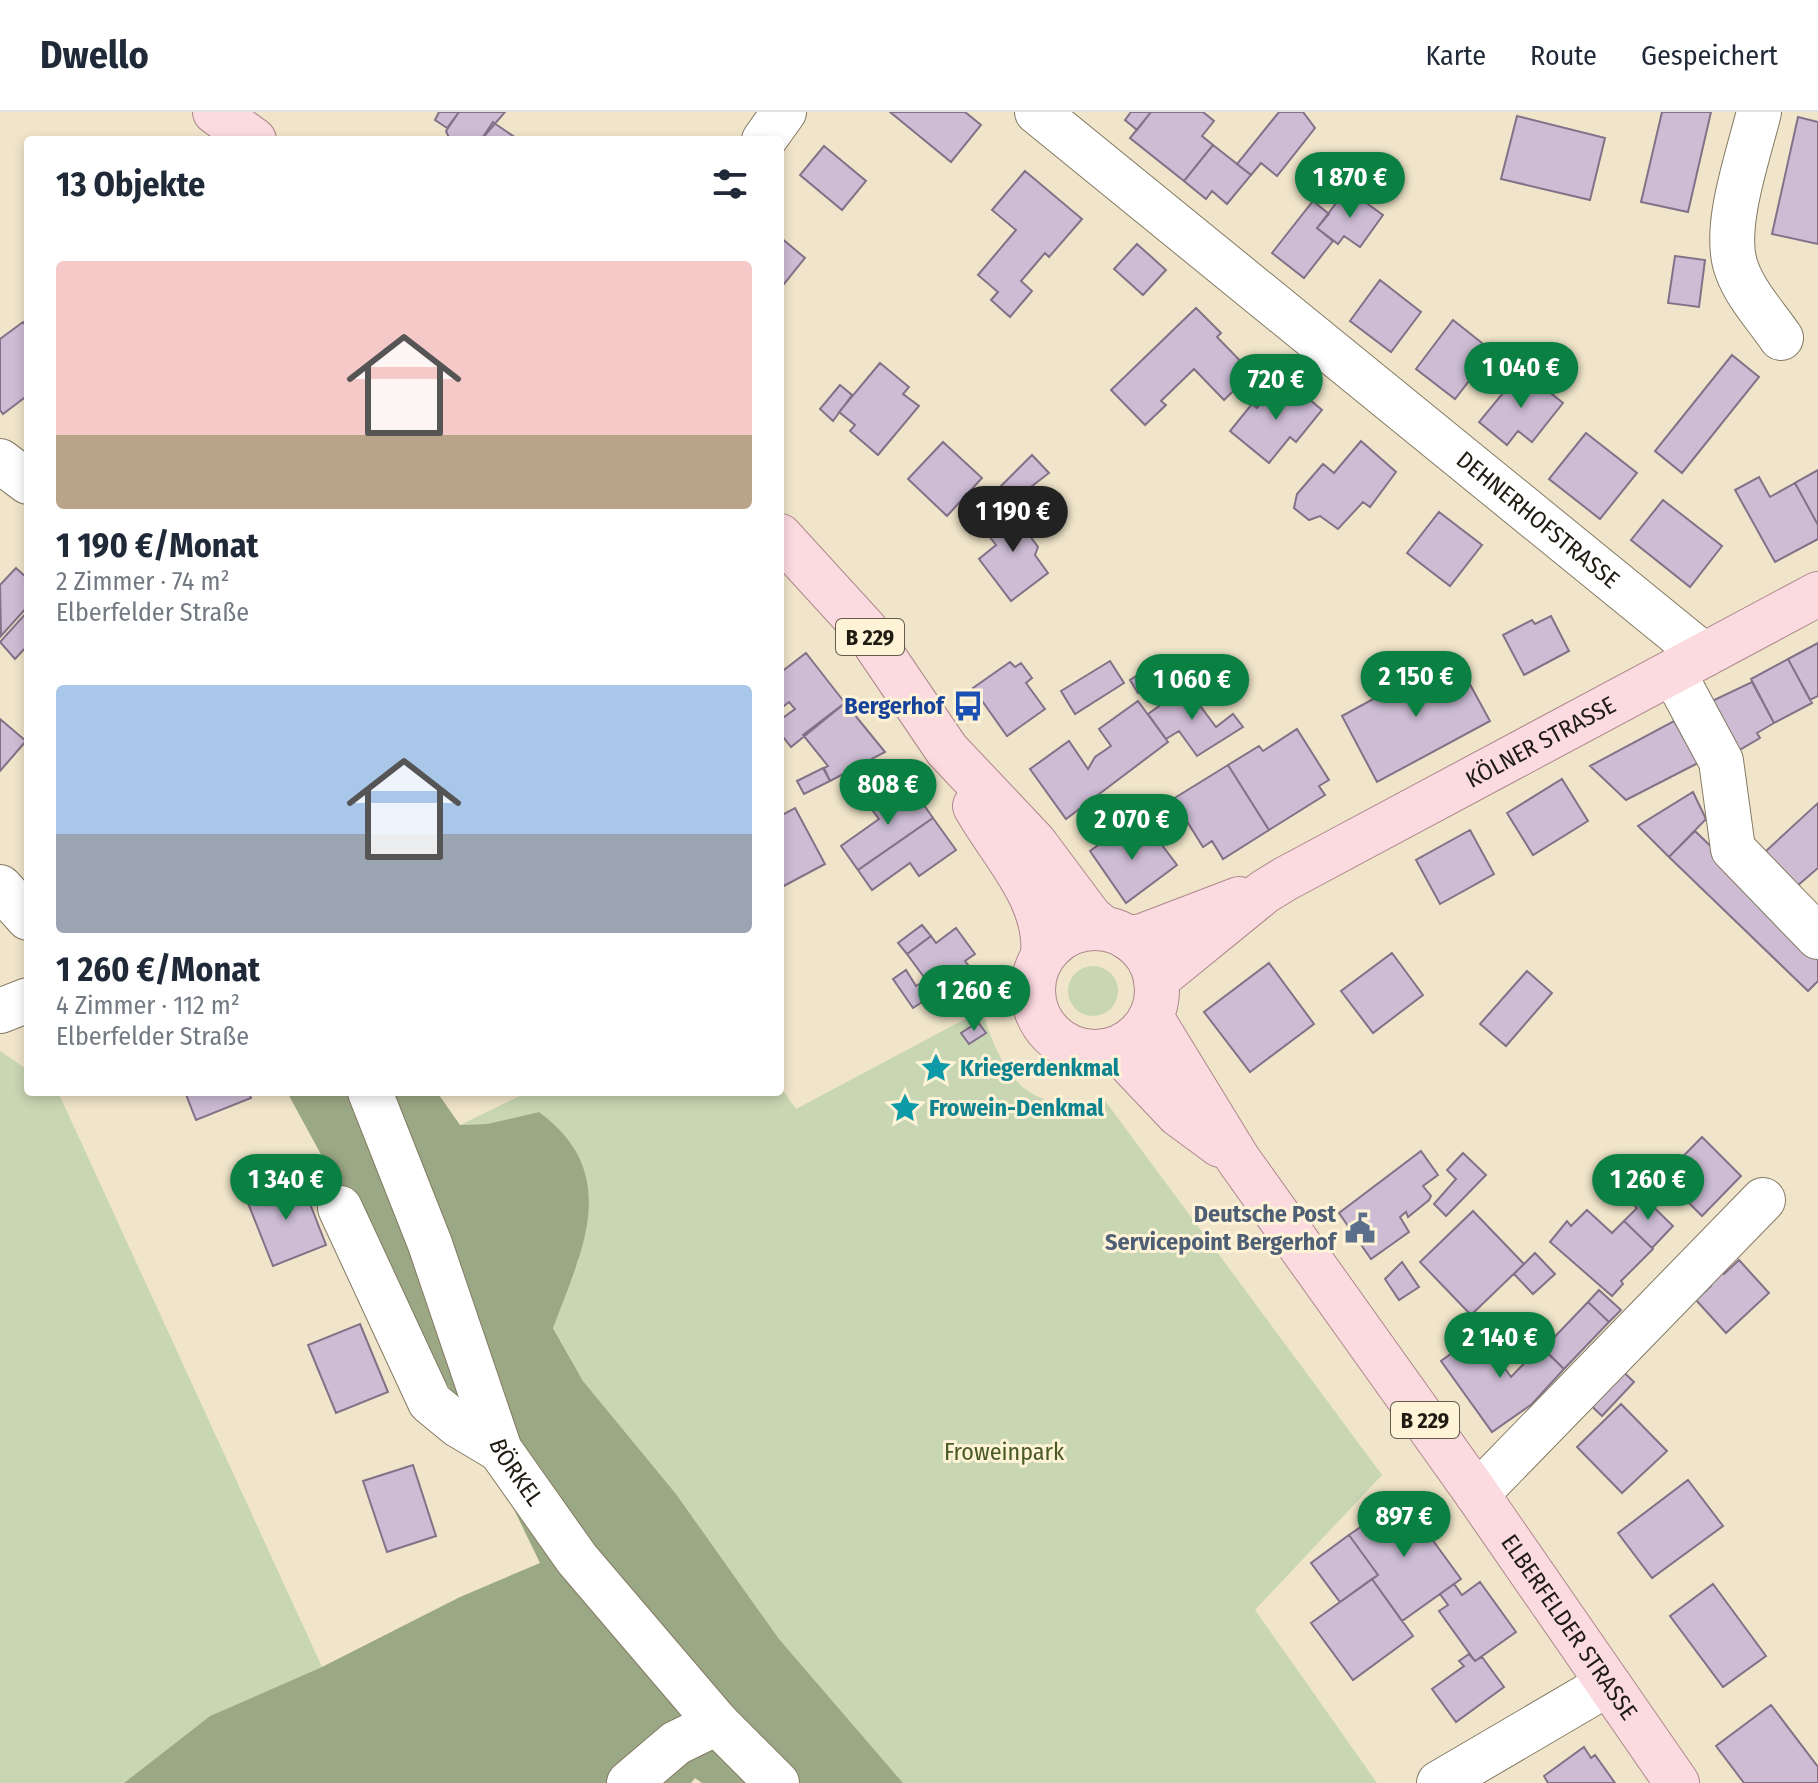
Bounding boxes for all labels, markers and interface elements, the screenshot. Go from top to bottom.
text: Dwello [40,32,149,78]
text: Karte [1425,39,1486,72]
text: Route [1530,39,1597,72]
text: Gespeichert [1641,39,1778,72]
pin: 1 870 € [1276,152,1424,220]
icon: filters [708,162,752,206]
text: 1 870 € [1313,162,1387,193]
text: 13 Objekte [56,164,205,205]
icon: home [332,313,476,457]
pin: 1 040 € [1447,342,1595,410]
text: 1 040 € [1482,352,1560,383]
pin: 720 € [1220,354,1332,422]
text: 720 € [1248,364,1304,395]
street label: DEHNERHOFSTRASSE [1451,445,1625,594]
pin: 1 190 € [939,486,1087,554]
text: 1 190 € [976,496,1050,527]
text: 1 190 €/Monat [56,525,259,566]
text: 2 Zimmer · 74 m² [56,566,230,597]
text: Elberfelder Straße [56,597,249,628]
road number: B 229 [836,619,904,655]
pin: 2 150 € [1342,651,1490,719]
pin: 1 060 € [1118,654,1266,722]
text: 2 150 € [1379,661,1453,692]
text: 1 060 € [1153,664,1231,695]
bus stop icon: Bergerhof [951,689,985,723]
street label: KÖLNER STRASSE [1461,691,1620,794]
place label: Bergerhof [844,692,946,720]
icon: home [332,737,476,881]
pin: 808 € [832,759,944,827]
text: 808 € [858,769,919,800]
pin: 2 070 € [1058,794,1206,862]
text: 2 070 € [1094,804,1170,835]
text: 1 260 €/Monat [56,949,260,990]
pin: 1 260 € [900,965,1048,1033]
text: 1 260 € [936,975,1012,1006]
text: 4 Zimmer · 112 m² [56,990,240,1021]
text: Elberfelder Straße [56,1021,249,1052]
place icon: Kriegerdenkmal [919,1051,953,1085]
place label: Kriegerdenkmal [960,1054,1120,1082]
place icon: Frowein-Denkmal [888,1091,922,1125]
place label: Frowein-Denkmal [929,1094,1104,1122]
pin: 1 340 € [212,1154,360,1222]
pin: 1 260 € [1574,1154,1722,1222]
text: 1 340 € [248,1164,324,1195]
text: 1 260 € [1610,1164,1686,1195]
place label: Deutsche Post Servicepoint Bergerhof [1105,1200,1338,1256]
public building icon: Deutsche Post Servicepoint Bergerhof [1343,1211,1377,1245]
pin: 2 140 € [1426,1312,1574,1380]
text: 2 140 € [1462,1322,1538,1353]
road number: B 229 [1391,1402,1459,1438]
street label: BÖRKEL [483,1435,549,1511]
park label: Froweinpark [944,1438,1065,1466]
pin: 897 € [1348,1491,1460,1559]
text: 897 € [1375,1501,1433,1532]
street label: ELBERFELDER STRASSE [1495,1529,1643,1725]

